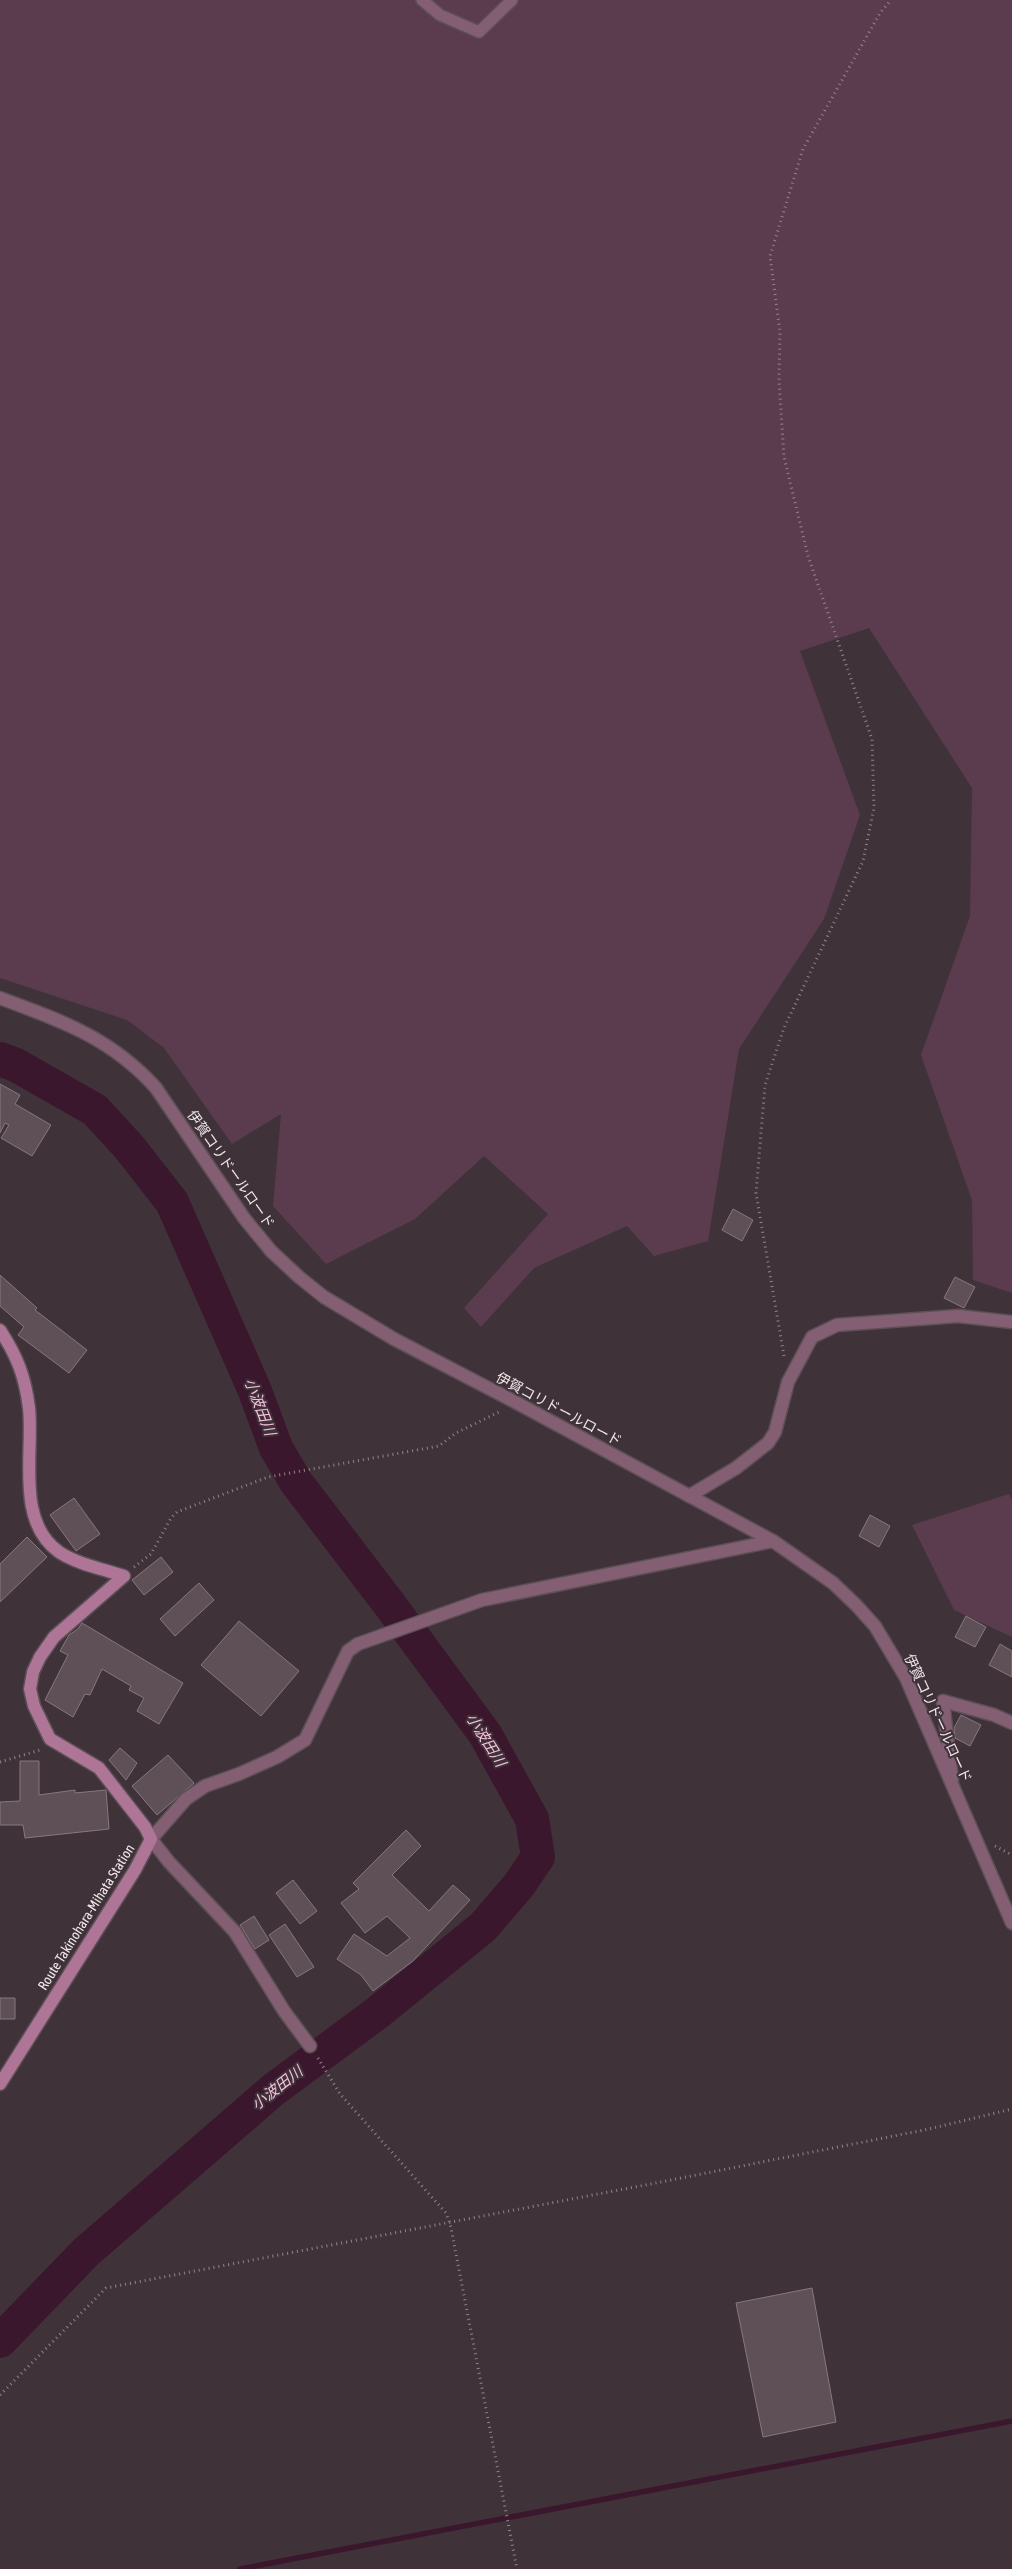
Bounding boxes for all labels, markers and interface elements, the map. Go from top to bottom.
street label: 伊賀コリドールロード [184,1107,278,1231]
street label: 伊賀コリドールロード [493,1369,625,1449]
water label: 小波田川 [242,1376,280,1440]
street label: 伊賀コリドールロード [901,1651,975,1785]
water label: 小波田川 [463,1710,511,1771]
street label: Route Takinohara-Mihata Station [34,1841,138,1993]
water label: 小波田川 [248,2061,307,2113]

